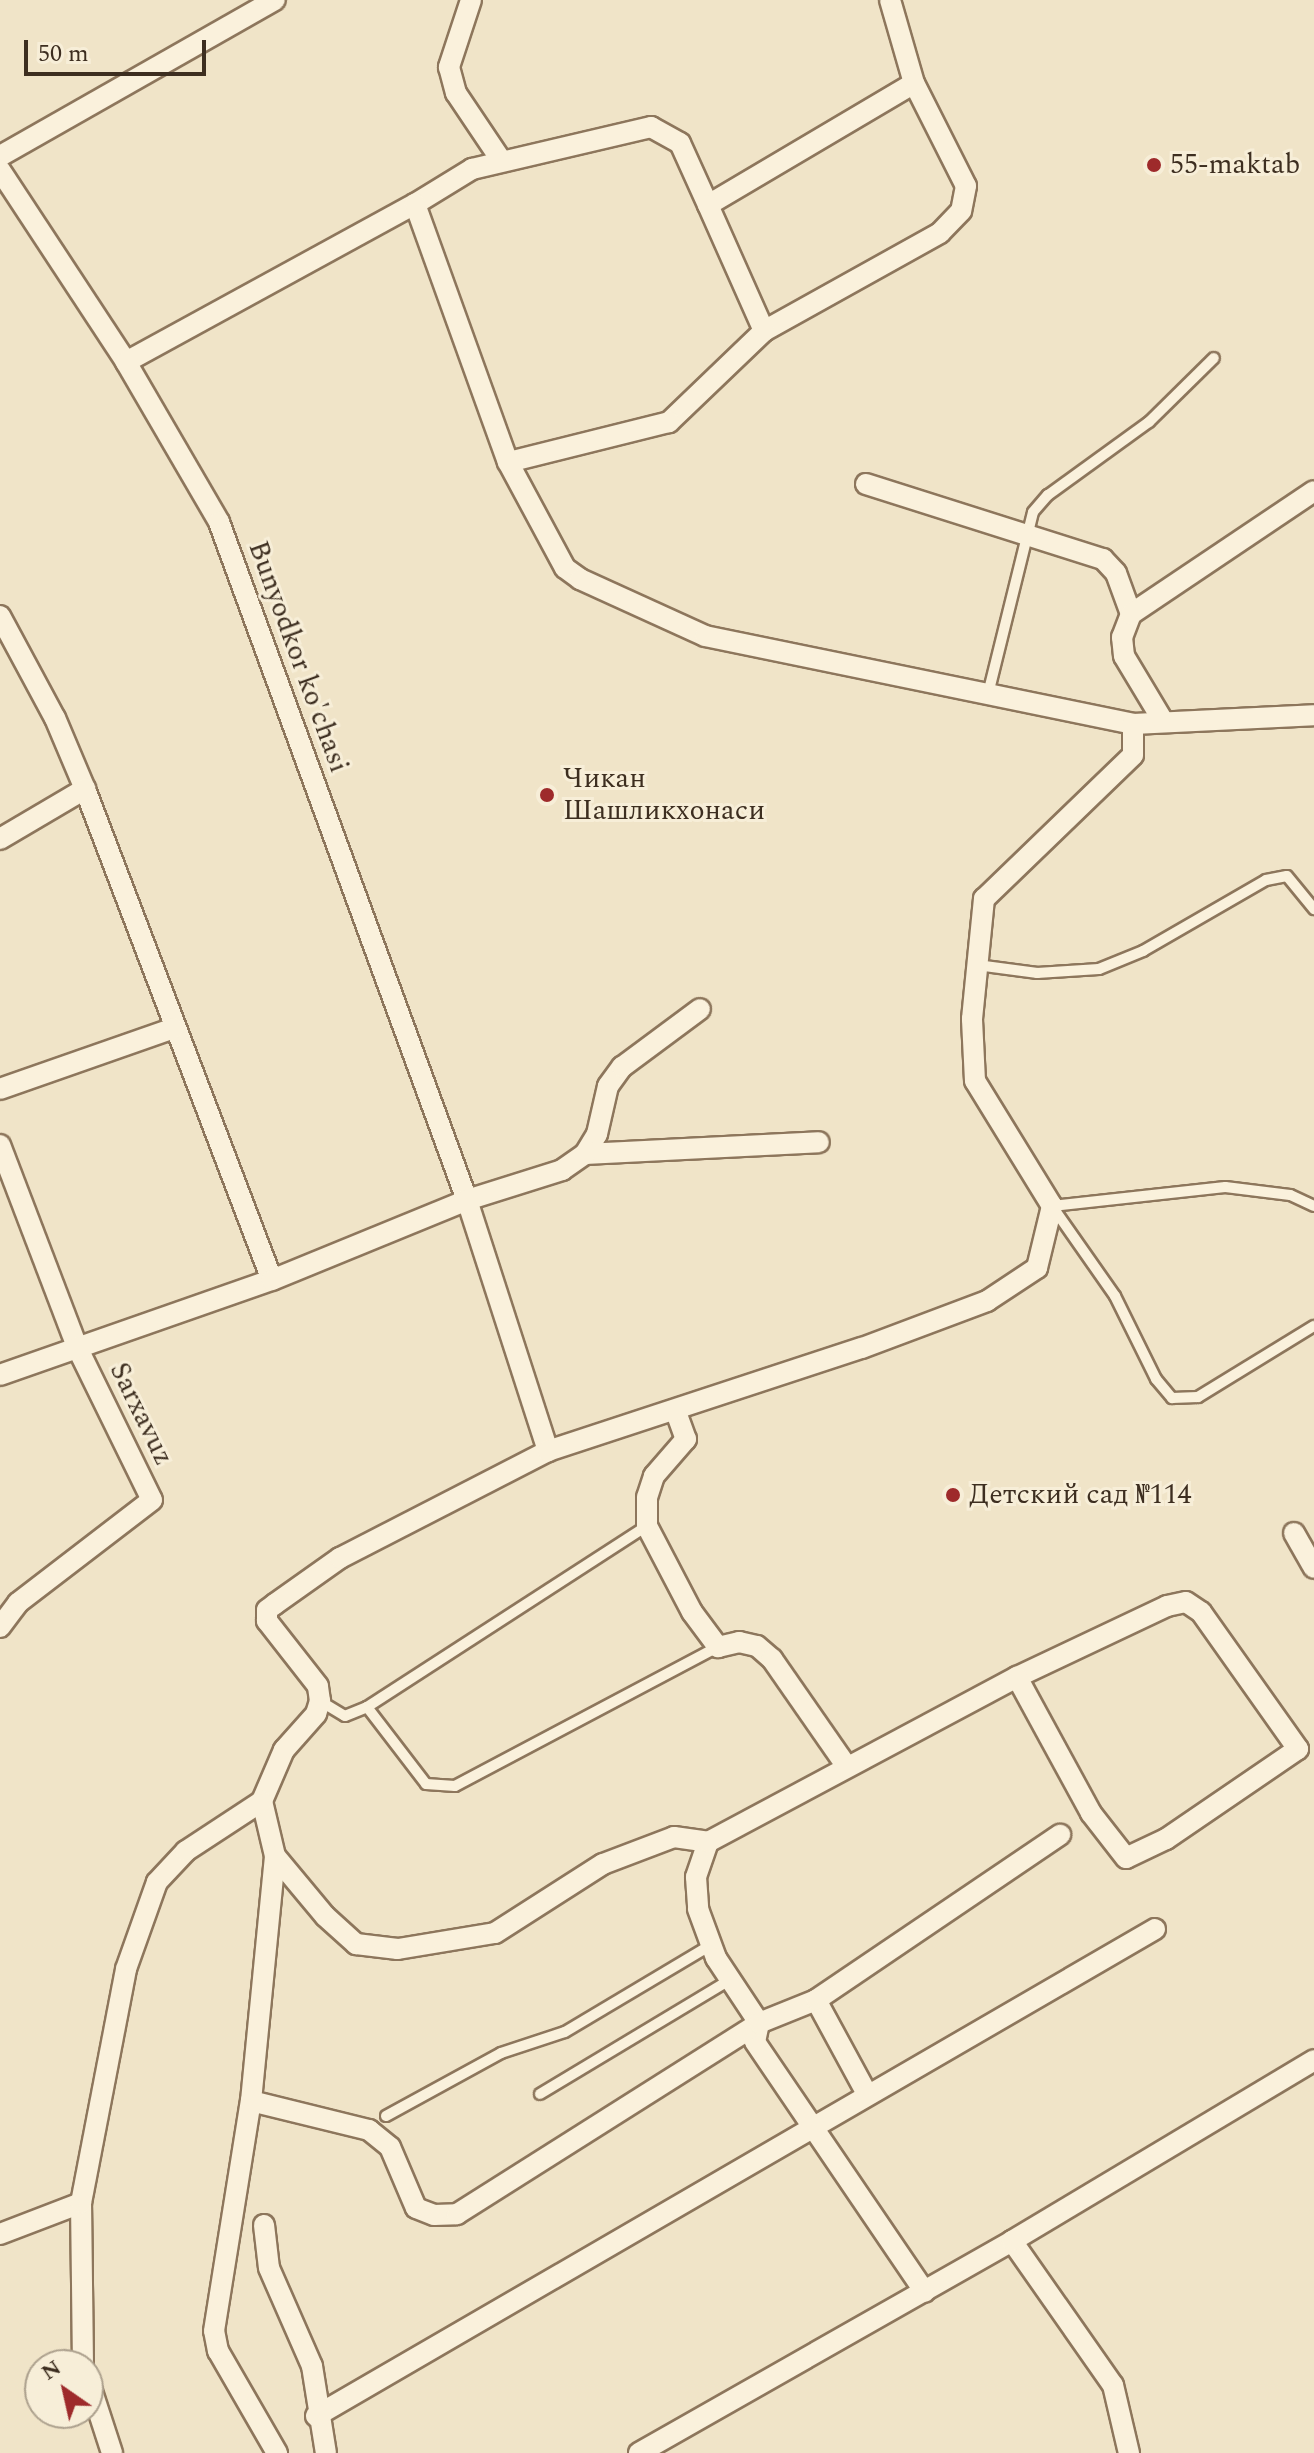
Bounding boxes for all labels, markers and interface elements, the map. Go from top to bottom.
scale bar [28,24,210,74]
text: 50 m [38,36,89,72]
place label: 55-maktab [1170,148,1300,182]
marker: 55-maktab [1145,156,1163,174]
street label: Bunyodkor ko'chasi [240,537,356,777]
place label: Чикан Шашликхонаси [563,762,765,828]
marker: Чикан Шашликхонаси [538,786,556,804]
street label: Sarxavuz [102,1357,180,1471]
place label: Детский сад №114 [969,1478,1191,1512]
marker: Детский сад №114 [944,1486,962,1504]
north arrow [24,2349,104,2429]
text: N [35,2352,68,2389]

